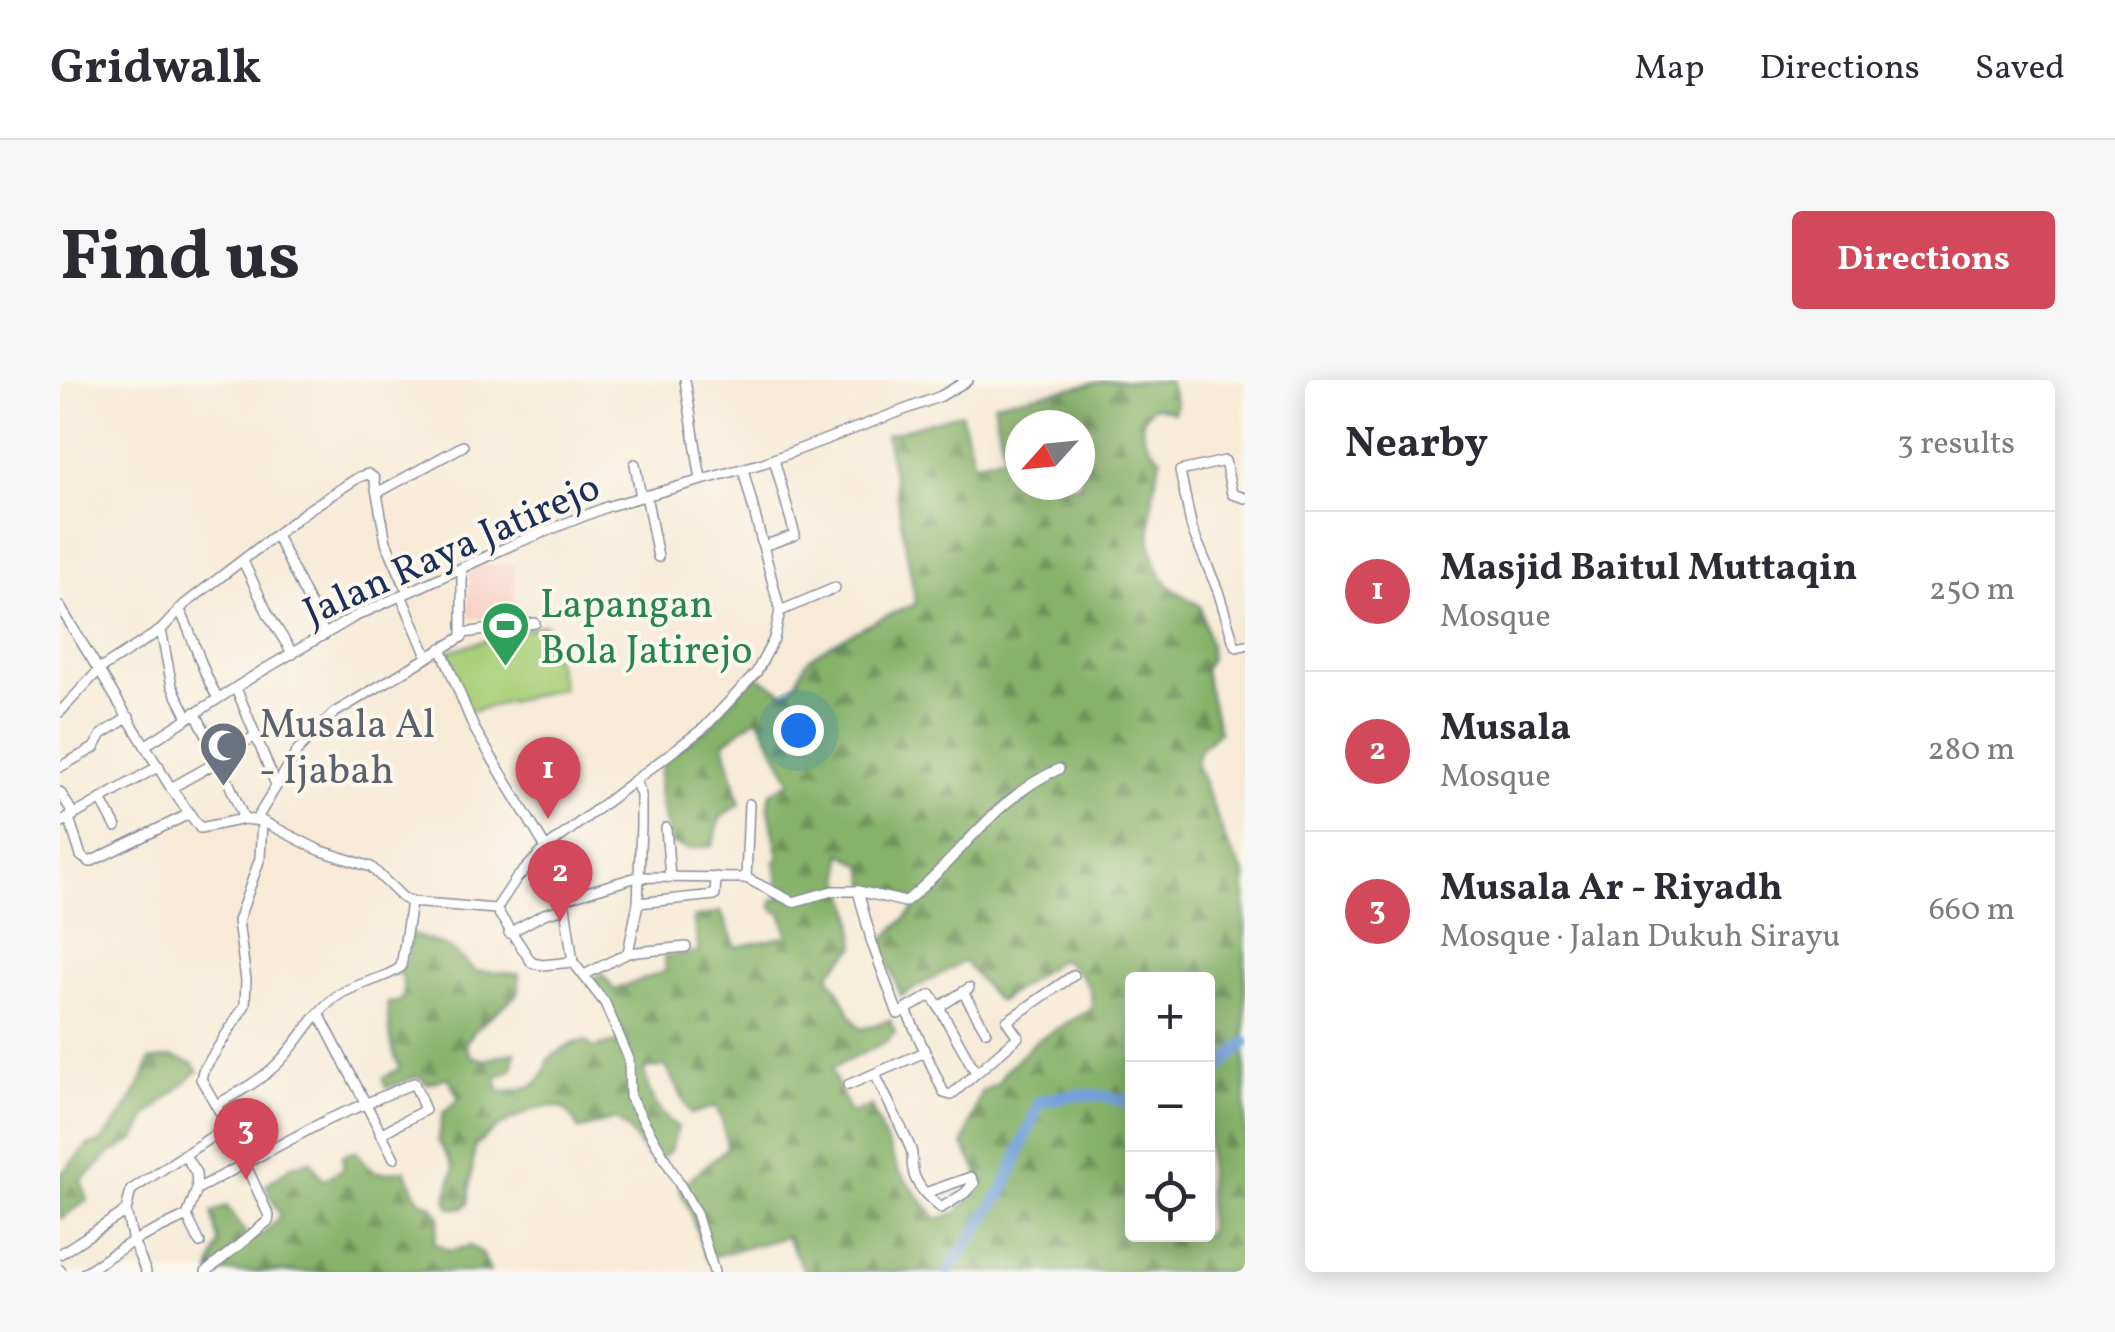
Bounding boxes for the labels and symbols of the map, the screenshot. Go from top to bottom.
north arrow [1005,410,1095,500]
street label: Jalan Raya Jatirejo [295,461,610,642]
place label: Lapangan Bola Jatirejo [540,579,753,681]
sports icon: Lapangan Bola Jatirejo [479,600,531,668]
place label: Musala Al - Ijabah [259,699,435,801]
your location [773,705,824,756]
mosque icon: Musala Al - Ijabah [198,720,250,788]
pin: 1 [516,736,580,819]
pin: 2 [528,840,592,922]
pin: 3 [214,1098,278,1180]

